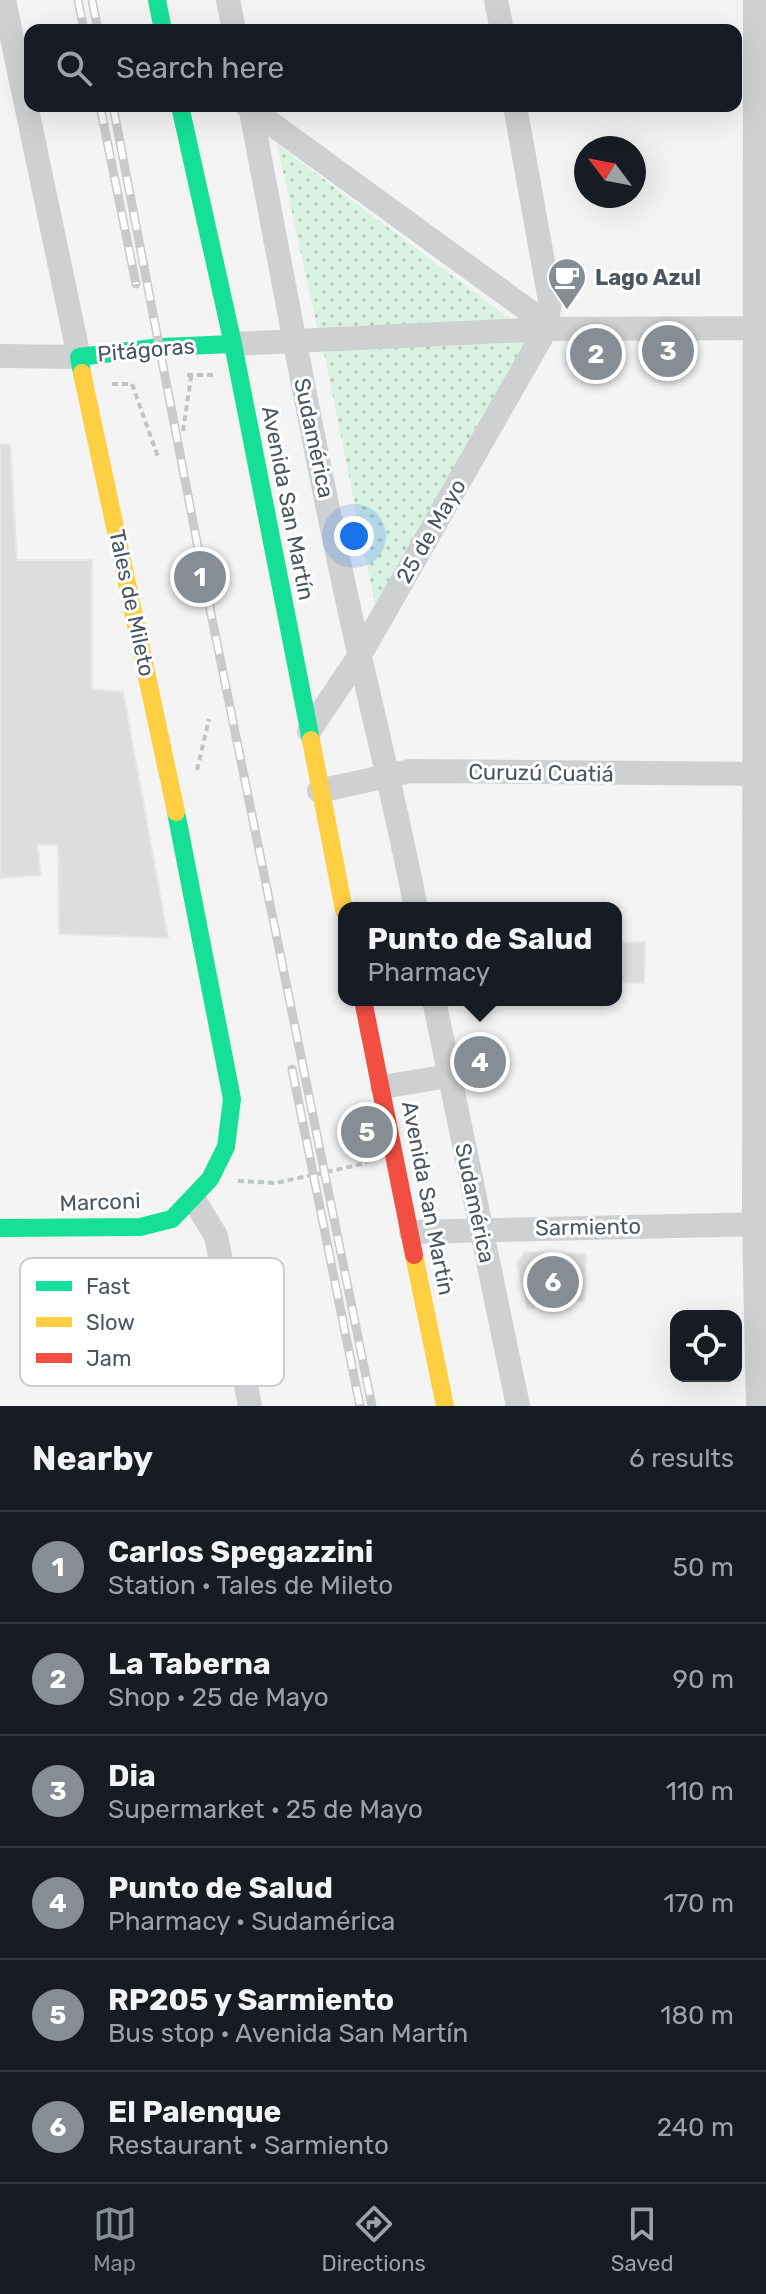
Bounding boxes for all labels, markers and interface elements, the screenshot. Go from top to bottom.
search box [24,24,742,112]
icon: search [52,46,96,90]
text: Search here [116,50,284,86]
north arrow [574,136,646,208]
cafe icon: Lago Azul [546,256,588,311]
place label: Lago Azul [595,264,701,291]
pin: 3 [642,321,694,381]
pin: 2 [570,324,622,384]
street label: Pitágoras [96,332,196,368]
street label: Sudamérica [288,376,340,500]
street label: Avenida San Martín [256,404,320,602]
street label: 25 de Mayo [390,474,472,588]
your location [334,516,374,556]
street label: Tales de Mileto [103,527,161,679]
pin: 1 [174,547,226,607]
street label: Curuzú Cuatiá [468,758,614,788]
popup [338,902,622,1006]
text: Punto de Salud [368,921,592,957]
text: Pharmacy [368,957,490,988]
pin: 4 [454,1032,506,1092]
street label: Avenida San Martín [396,1099,460,1297]
pin: 5 [341,1102,393,1162]
street label: Sudamérica [449,1141,501,1265]
street label: Marconi [59,1187,141,1217]
street label: Sarmiento [535,1213,641,1241]
pin: 6 [527,1252,579,1312]
legend [20,1258,284,1386]
text: Fast [86,1273,131,1300]
text: Slow [86,1309,135,1336]
map controls [670,1310,742,1382]
button: locate [670,1310,742,1382]
text: Jam [86,1345,132,1372]
text: Nearby [32,1438,153,1479]
text: 6 results [629,1443,734,1474]
text: Carlos Spegazzini [108,1534,373,1570]
text: 1 [52,1552,64,1583]
text: 50 m [673,1552,734,1583]
text: Station · Tales de Mileto [108,1570,393,1601]
text: La Taberna [108,1646,271,1682]
text: 2 [50,1664,66,1695]
text: 90 m [673,1664,734,1695]
text: Shop · 25 de Mayo [108,1682,329,1713]
text: Dia [108,1758,156,1794]
text: 3 [49,1776,67,1807]
text: 110 m [666,1776,734,1807]
text: Supermarket · 25 de Mayo [108,1794,423,1825]
text: Punto de Salud [108,1870,333,1906]
text: 4 [49,1888,67,1919]
text: 170 m [664,1888,734,1919]
text: Pharmacy · Sudamérica [108,1906,395,1937]
text: RP205 y Sarmiento [108,1982,394,2018]
text: 5 [50,2000,66,2031]
text: 180 m [660,2000,734,2031]
text: Bus stop · Avenida San Martín [108,2018,468,2049]
text: El Palenque [108,2094,281,2130]
text: 6 [50,2112,66,2143]
text: 240 m [657,2112,734,2143]
text: Restaurant · Sarmiento [108,2130,389,2161]
tab: Map [93,2202,137,2277]
tab: Directions [322,2202,426,2277]
tab: Saved [611,2202,674,2277]

